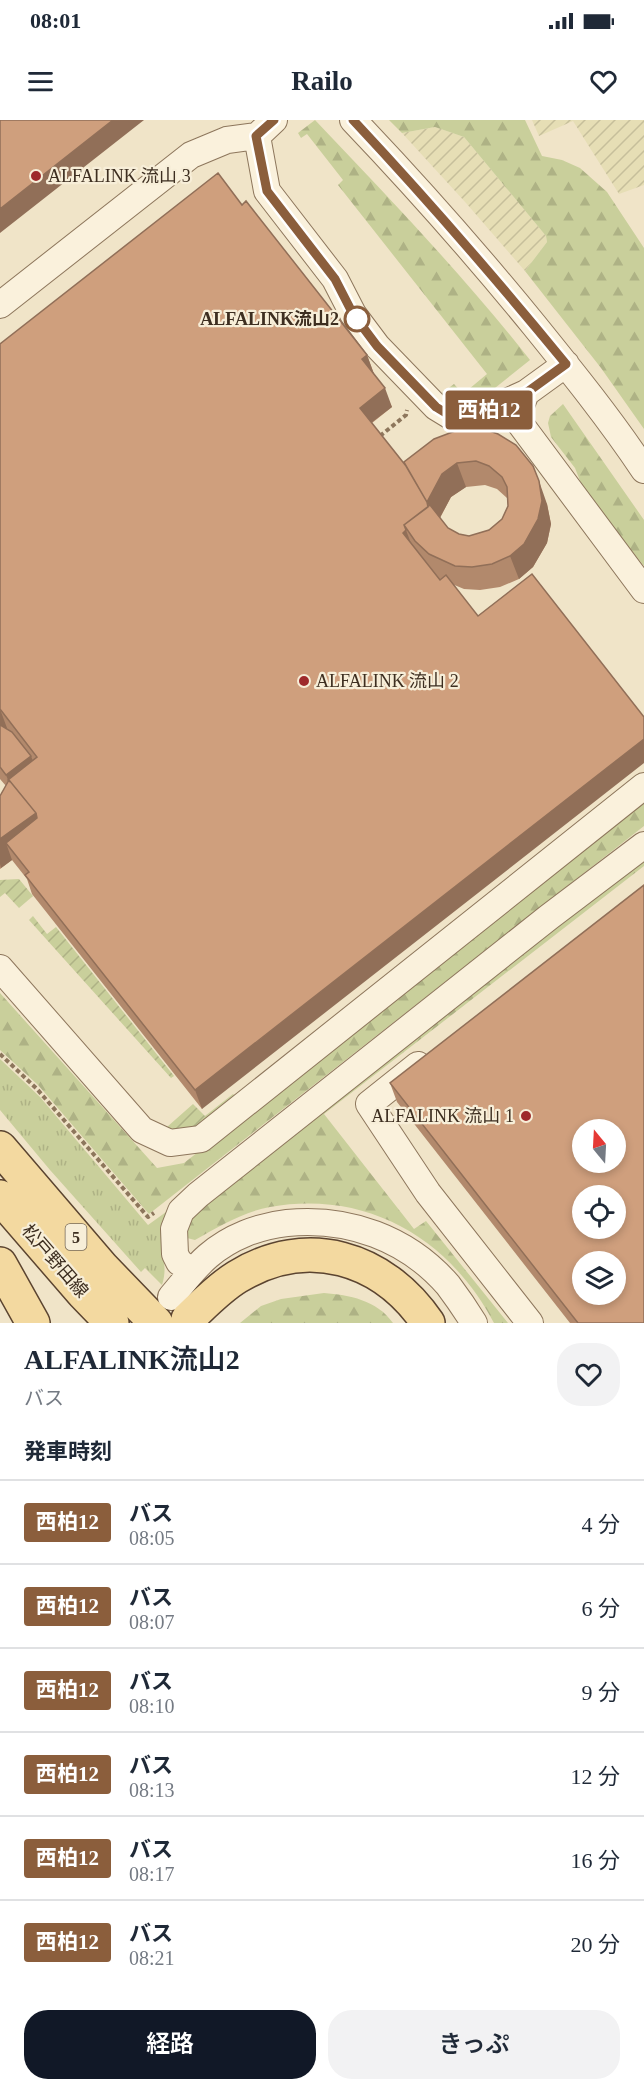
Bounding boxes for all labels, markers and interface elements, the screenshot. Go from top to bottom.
text: 08:01 [30,8,81,33]
icon: menu [24,65,57,98]
icon: heart [587,65,620,98]
text: Railo [291,66,353,96]
place label: ALFALINK 流山 3 [48,166,191,186]
marker: ALFALINK 流山 3 [29,169,43,183]
marker: ALFALINK流山2 [344,306,370,332]
place label: ALFALINK流山2 [200,309,339,329]
line badge: 西柏12 [447,390,531,430]
text: 西柏12 [458,398,521,422]
place label: ALFALINK 流山 2 [316,671,459,691]
marker: ALFALINK 流山 2 [297,674,311,688]
place label: ALFALINK 流山 1 [371,1106,514,1126]
marker: ALFALINK 流山 1 [519,1109,533,1123]
north arrow [572,1119,626,1173]
map controls [572,1119,626,1305]
button: locate [572,1185,626,1239]
street label: 松戸野田線 [18,1220,92,1302]
road number: 5 [66,1224,86,1250]
button: layers [572,1251,626,1305]
button: heart [557,1343,620,1406]
text: ALFALINK流山2 [24,1344,240,1375]
text: バス [24,1387,64,1409]
text: 発車時刻 [24,1439,112,1464]
text: バス [129,1501,173,1526]
text: 西柏12 [36,1510,99,1534]
text: 4 分 [581,1512,620,1537]
text: 08:05 [129,1527,175,1549]
text: バス [129,1585,173,1610]
text: 西柏12 [36,1594,99,1618]
text: 6 分 [581,1596,620,1621]
text: 08:07 [129,1611,175,1633]
text: バス [129,1669,173,1694]
text: 西柏12 [36,1678,99,1702]
text: 9 分 [581,1680,620,1705]
text: 08:10 [129,1695,175,1717]
text: バス [129,1753,173,1778]
text: 西柏12 [36,1762,99,1786]
text: 12 分 [570,1764,620,1789]
text: 08:13 [129,1779,175,1801]
text: バス [129,1837,173,1862]
text: 西柏12 [36,1846,99,1870]
text: 16 分 [570,1848,620,1873]
text: 08:17 [129,1863,175,1885]
text: バス [129,1921,173,1946]
text: 西柏12 [36,1930,99,1954]
text: 20 分 [570,1932,620,1957]
text: 08:21 [129,1947,175,1969]
button: 経路 [24,2010,316,2079]
button: きっぷ [328,2010,620,2079]

